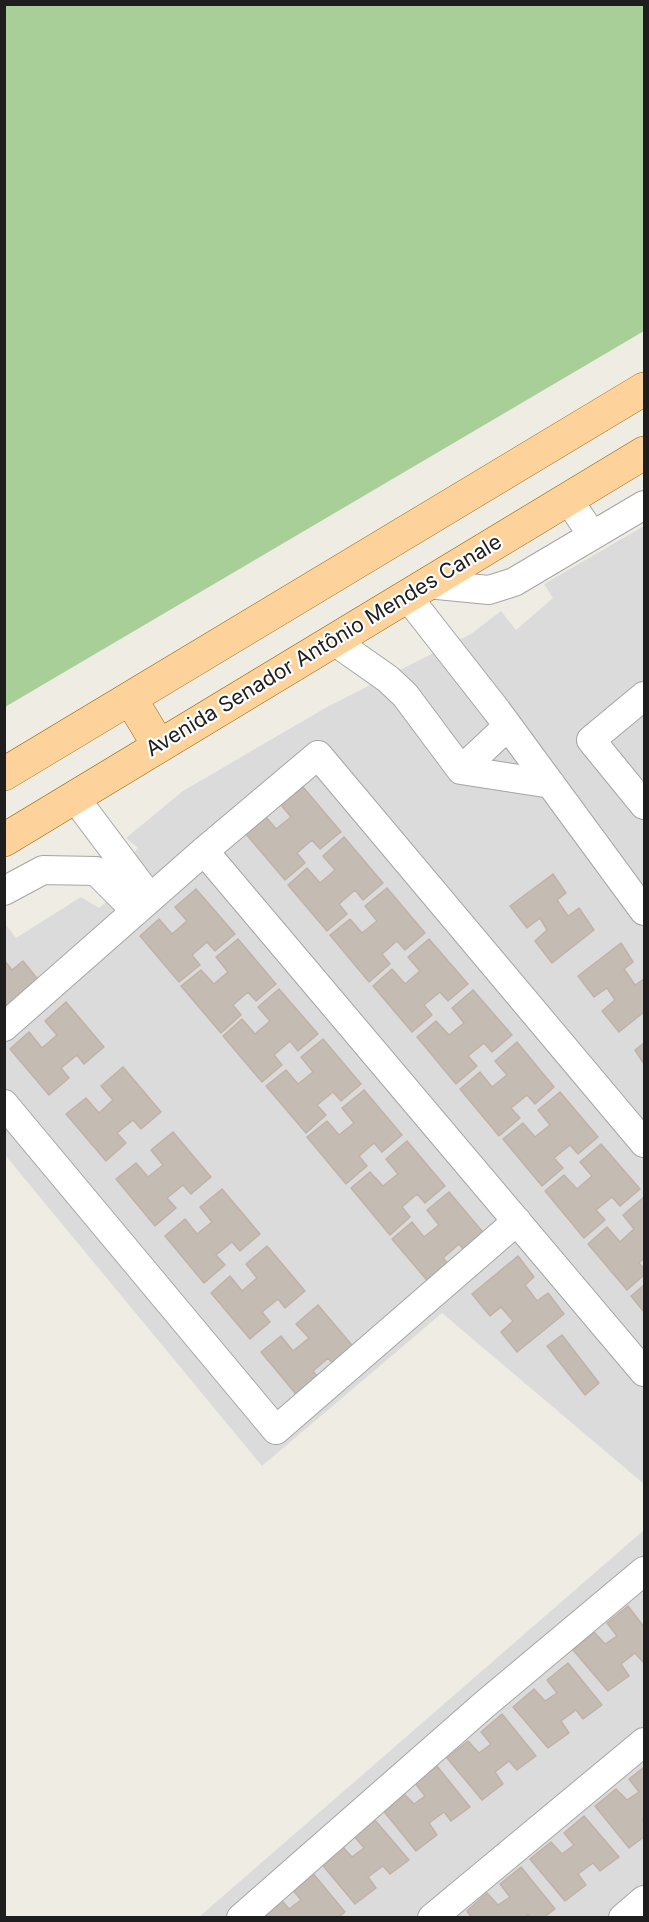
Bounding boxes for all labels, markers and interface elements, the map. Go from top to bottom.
street label: Avenida Senador Antônio Mendes Canale [142,530,506,762]

